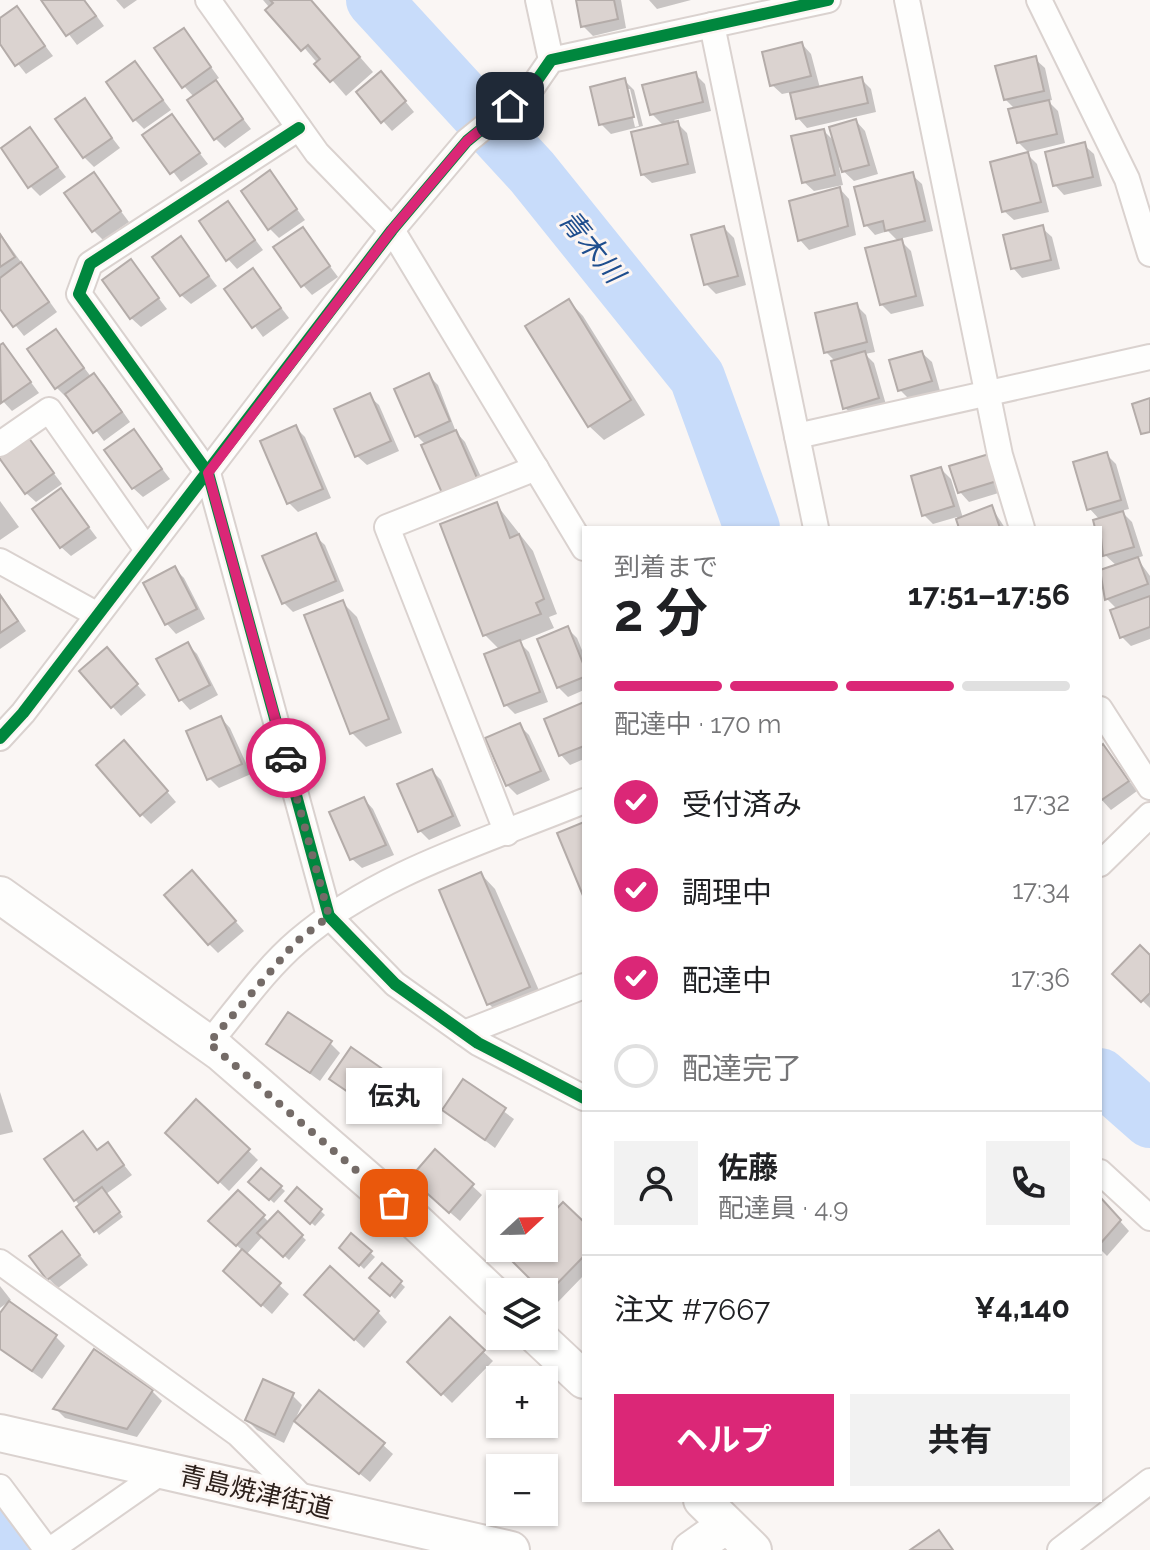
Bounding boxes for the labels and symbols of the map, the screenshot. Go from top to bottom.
pin [476,72,544,140]
water label: 青木川 [552,203,633,292]
courier [246,718,326,798]
callout: 伝丸 [346,1067,442,1123]
pin [360,1169,428,1237]
north arrow [486,1190,558,1262]
street label: 青島焼津街道 [177,1460,335,1524]

